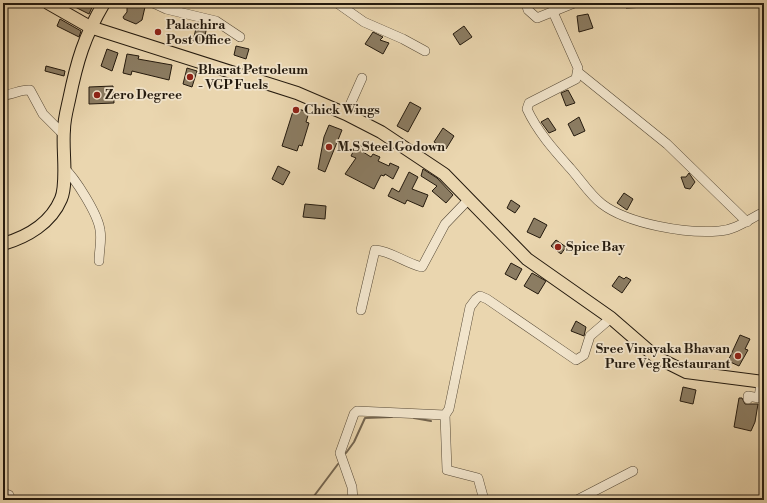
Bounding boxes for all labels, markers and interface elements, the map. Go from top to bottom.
place label: Palachira Post Office [166,17,231,48]
marker: Palachira Post Office [153,27,163,37]
place label: Bharat Petroleum - VGP Fuels [198,62,308,93]
marker: Bharat Petroleum - VGP Fuels [185,72,195,82]
place label: Zero Degree [105,87,182,103]
marker: Zero Degree [92,90,102,100]
place label: Chick Wings [304,102,380,118]
marker: Chick Wings [291,105,301,115]
place label: M.S Steel Godown [337,139,445,155]
marker: M.S Steel Godown [324,142,334,152]
place label: Spice Bay [566,239,625,255]
marker: Spice Bay [553,242,563,252]
place label: Sree Vinayaka Bhavan Pure Veg Restaurant [596,341,730,372]
marker: Sree Vinayaka Bhavan Pure Veg Restaurant [733,351,743,361]

